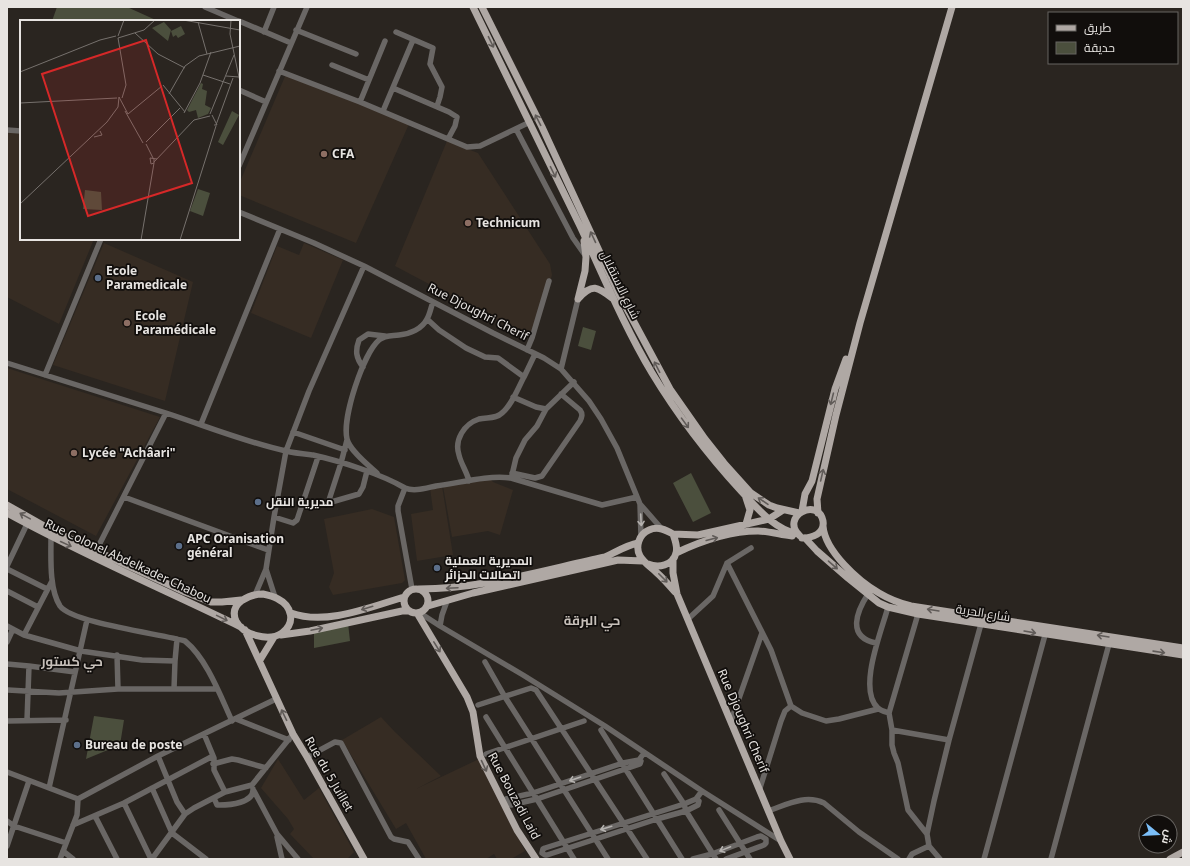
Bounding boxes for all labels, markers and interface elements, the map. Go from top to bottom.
legend [1048,12,1178,64]
text: طريق [1084,19,1112,36]
inset map [20,20,240,240]
one-way arrow [488,36,495,48]
text: حديقة [1084,39,1115,56]
one-way arrow [534,114,542,126]
place label: CFA [332,145,355,162]
marker: CFA [319,149,329,159]
one-way arrow [550,165,558,177]
place label: Technicum [476,214,540,231]
marker: Technicum [463,218,473,228]
one-way arrow [589,232,596,244]
street label: شارع الاستقلال [596,248,644,322]
place label: Ecole Paramedicale [106,262,187,293]
marker: Ecole Paramedicale [93,273,103,283]
street label: Rue Djoughri Cherif [425,279,532,345]
place label: Ecole Paramédicale [135,307,216,338]
marker: Ecole Paramédicale [122,318,132,328]
one-way arrow [653,361,660,373]
one-way arrow [828,392,835,405]
one-way arrow [681,417,689,428]
place label: Lycée "Achâari" [82,444,175,461]
marker: Lycée "Achâari" [69,448,79,458]
one-way arrow [819,469,826,482]
place label: مديرية النقل [266,493,334,510]
marker: مديرية النقل [253,497,263,507]
one-way arrow [757,497,768,505]
one-way arrow [19,511,31,519]
one-way arrow [637,513,644,526]
street label: Rue Colonel Abdelkader Chabou [42,514,214,607]
place label: APC Oranisation général [187,530,284,561]
one-way arrow [705,534,718,542]
one-way arrow [60,541,72,548]
marker: APC Oranisation général [174,541,184,551]
place label: المديرية العملية اتصالات الجزائر [444,552,533,583]
one-way arrow [828,561,838,570]
marker: المديرية العملية اتصالات الجزائر [432,563,442,573]
one-way arrow [658,574,668,583]
one-way arrow [446,584,459,592]
street label: شارع الحرية [955,600,1012,625]
one-way arrow [361,605,374,612]
one-way arrow [927,606,940,614]
district label: حي البرقة [564,611,620,632]
one-way arrow [216,615,228,622]
one-way arrow [310,625,323,633]
one-way arrow [1023,628,1036,636]
one-way arrow [1097,632,1110,640]
one-way arrow [433,641,441,653]
one-way arrow [1152,648,1165,656]
district label: حي كستور [40,652,103,673]
street label: Rue Djoughri Cherif [714,666,773,776]
one-way arrow [280,709,287,721]
street label: Rue du 5 Juillet [301,733,358,815]
place label: Bureau de poste [85,736,183,753]
marker: Bureau de poste [72,740,82,750]
street label: Rue Bouzadi Laid [484,749,545,842]
one-way arrow [481,759,488,771]
one-way arrow [570,775,582,783]
north arrow [1138,814,1178,854]
one-way arrow [600,825,613,832]
text: ش [1159,828,1177,846]
one-way arrow [720,845,732,853]

